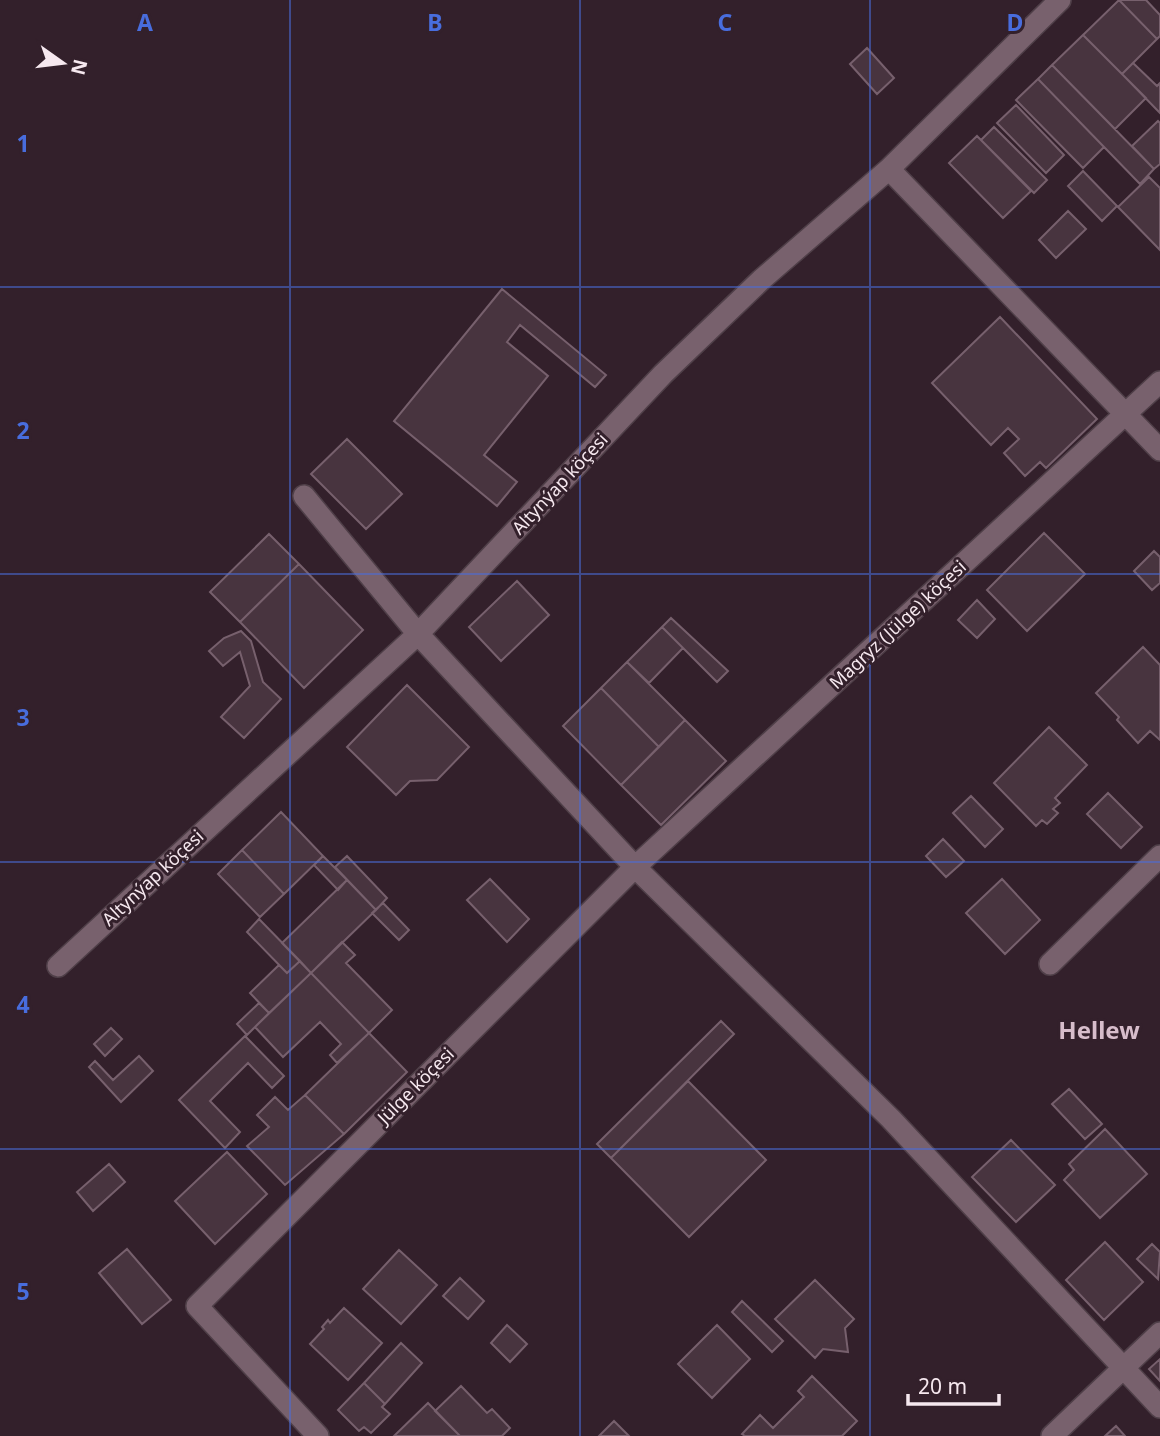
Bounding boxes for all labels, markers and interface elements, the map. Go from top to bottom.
text: A [137,6,153,38]
text: B [427,6,443,38]
text: C [718,6,733,38]
text: D [1007,6,1023,38]
north arrow [28,28,98,98]
text: N [65,56,94,78]
text: 1 [16,127,30,159]
text: 2 [16,414,30,446]
street label: Altynýap köçesi [506,427,613,539]
street label: Magryz (Jülge) köçesi [824,555,971,694]
text: 3 [16,701,30,733]
street label: Altynýap köçesi [96,824,208,931]
text: 4 [16,988,30,1020]
district label: Hellew [1058,1013,1140,1046]
street label: Jülge köçesi [370,1042,459,1130]
text: 5 [16,1275,30,1307]
scale bar [908,1362,999,1406]
text: 20 m [918,1372,967,1400]

